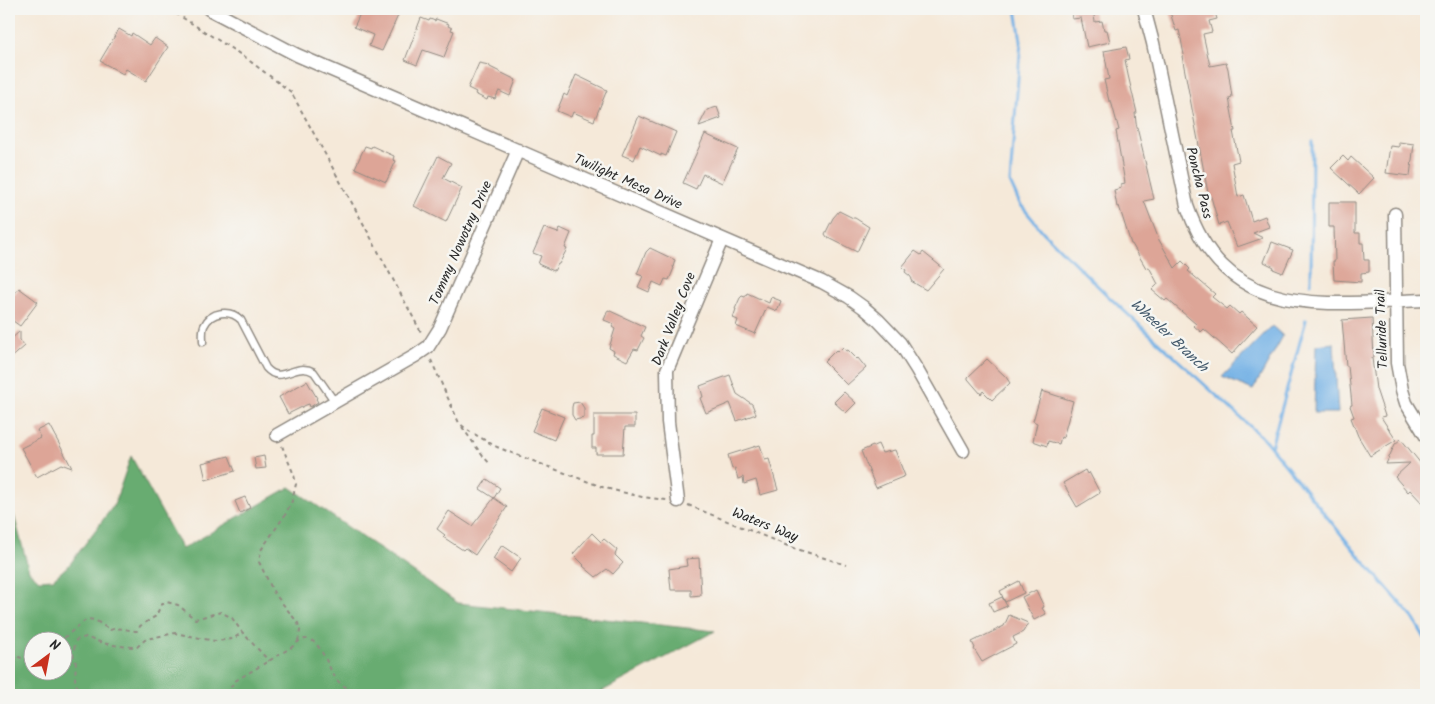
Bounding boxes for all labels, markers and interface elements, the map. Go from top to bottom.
street label: Poncha Pass [1179,145,1219,221]
street label: Twilight Mesa Drive [570,148,687,216]
street label: Tommy Nowotny Drive [424,177,499,309]
street label: Dark Valley Cove [646,268,702,369]
street label: Telluride Trail [1370,288,1394,369]
water label: Wheeler Branch [1125,293,1215,380]
street label: Waters Way [729,502,802,548]
north arrow [22,632,72,682]
text: N [45,634,64,658]

